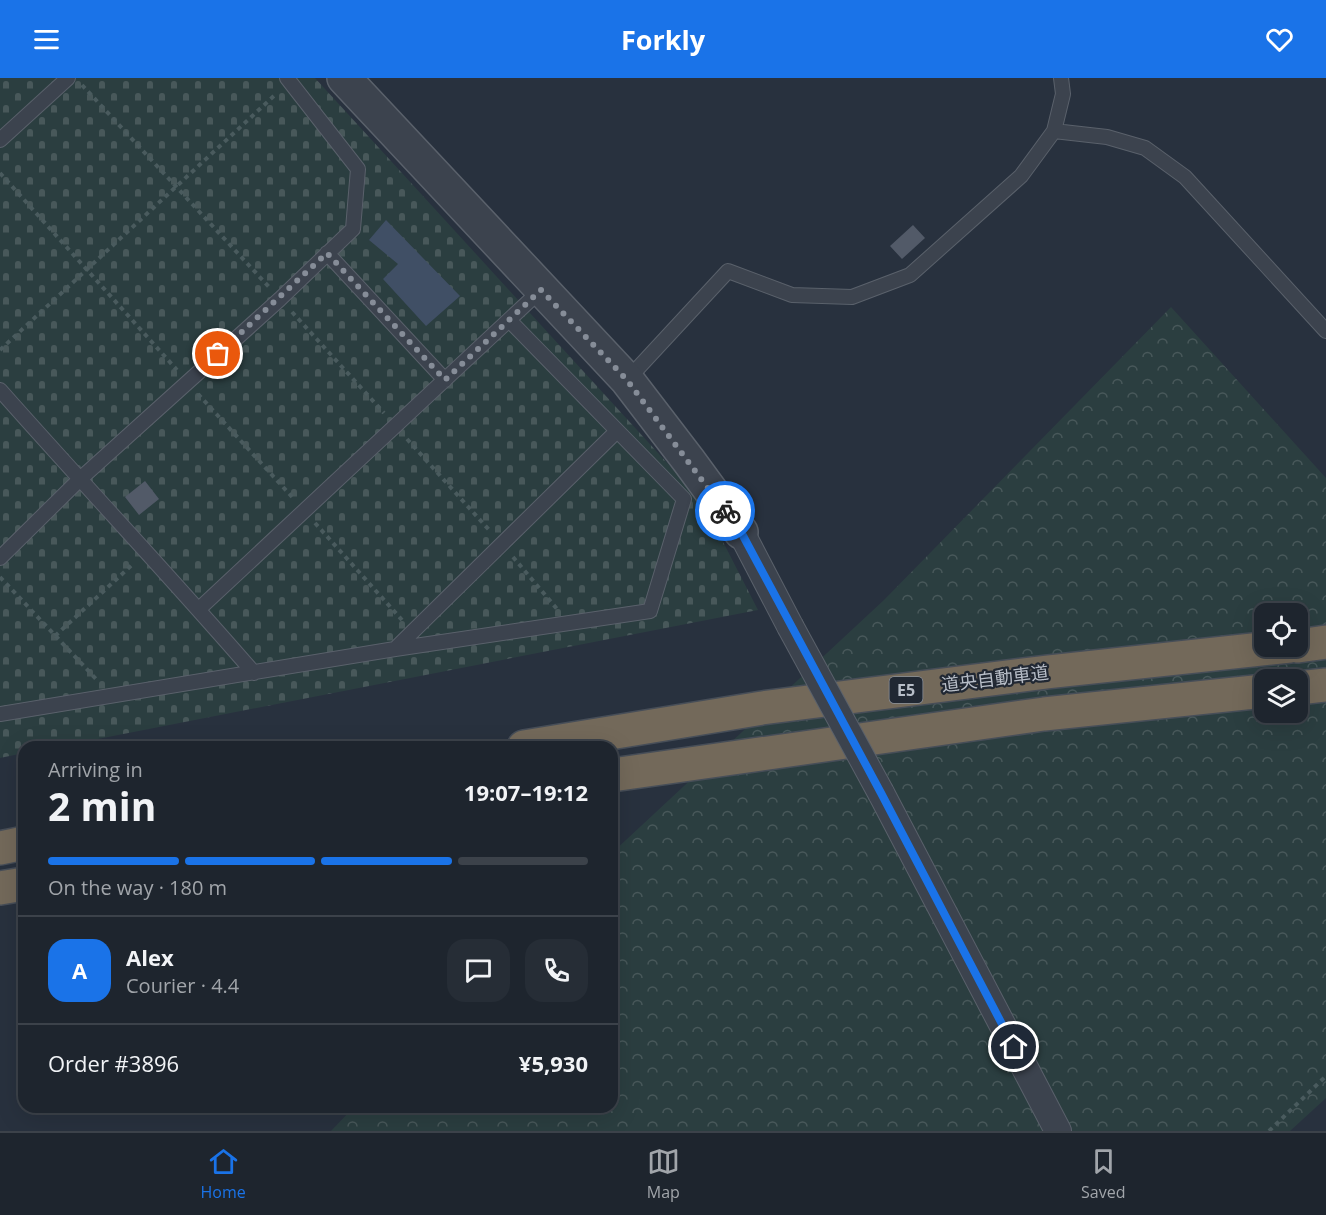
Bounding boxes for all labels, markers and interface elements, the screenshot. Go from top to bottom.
text: Forkly [621,21,705,58]
icon: menu [30,23,63,56]
icon: heart [1263,23,1296,56]
pin [192,328,243,379]
icon: bag [201,337,234,370]
courier [695,481,755,541]
icon: bike [709,495,742,528]
map controls [1254,603,1308,723]
button: locate [1254,603,1308,657]
street label: 道央自動車道 [940,660,1050,696]
button: layers [1254,669,1308,723]
road number: E5 [890,677,922,703]
text: Arriving in [48,756,143,783]
text: 19:07–19:12 [464,777,588,807]
text: 2 min [48,779,156,832]
text: On the way · 180 m [48,874,227,901]
button: chat [447,939,510,1002]
button: phone [525,939,588,1002]
text: Alex [126,942,174,972]
text: A [72,955,87,985]
text: Courier · 4.4 [126,972,239,999]
pin [988,1021,1039,1072]
icon: home [997,1030,1030,1063]
text: Order #3896 [48,1048,179,1078]
text: ¥5,930 [519,1048,588,1078]
tab: Home [201,1145,246,1203]
tab: Map [647,1145,680,1203]
tab: Saved [1081,1145,1125,1203]

